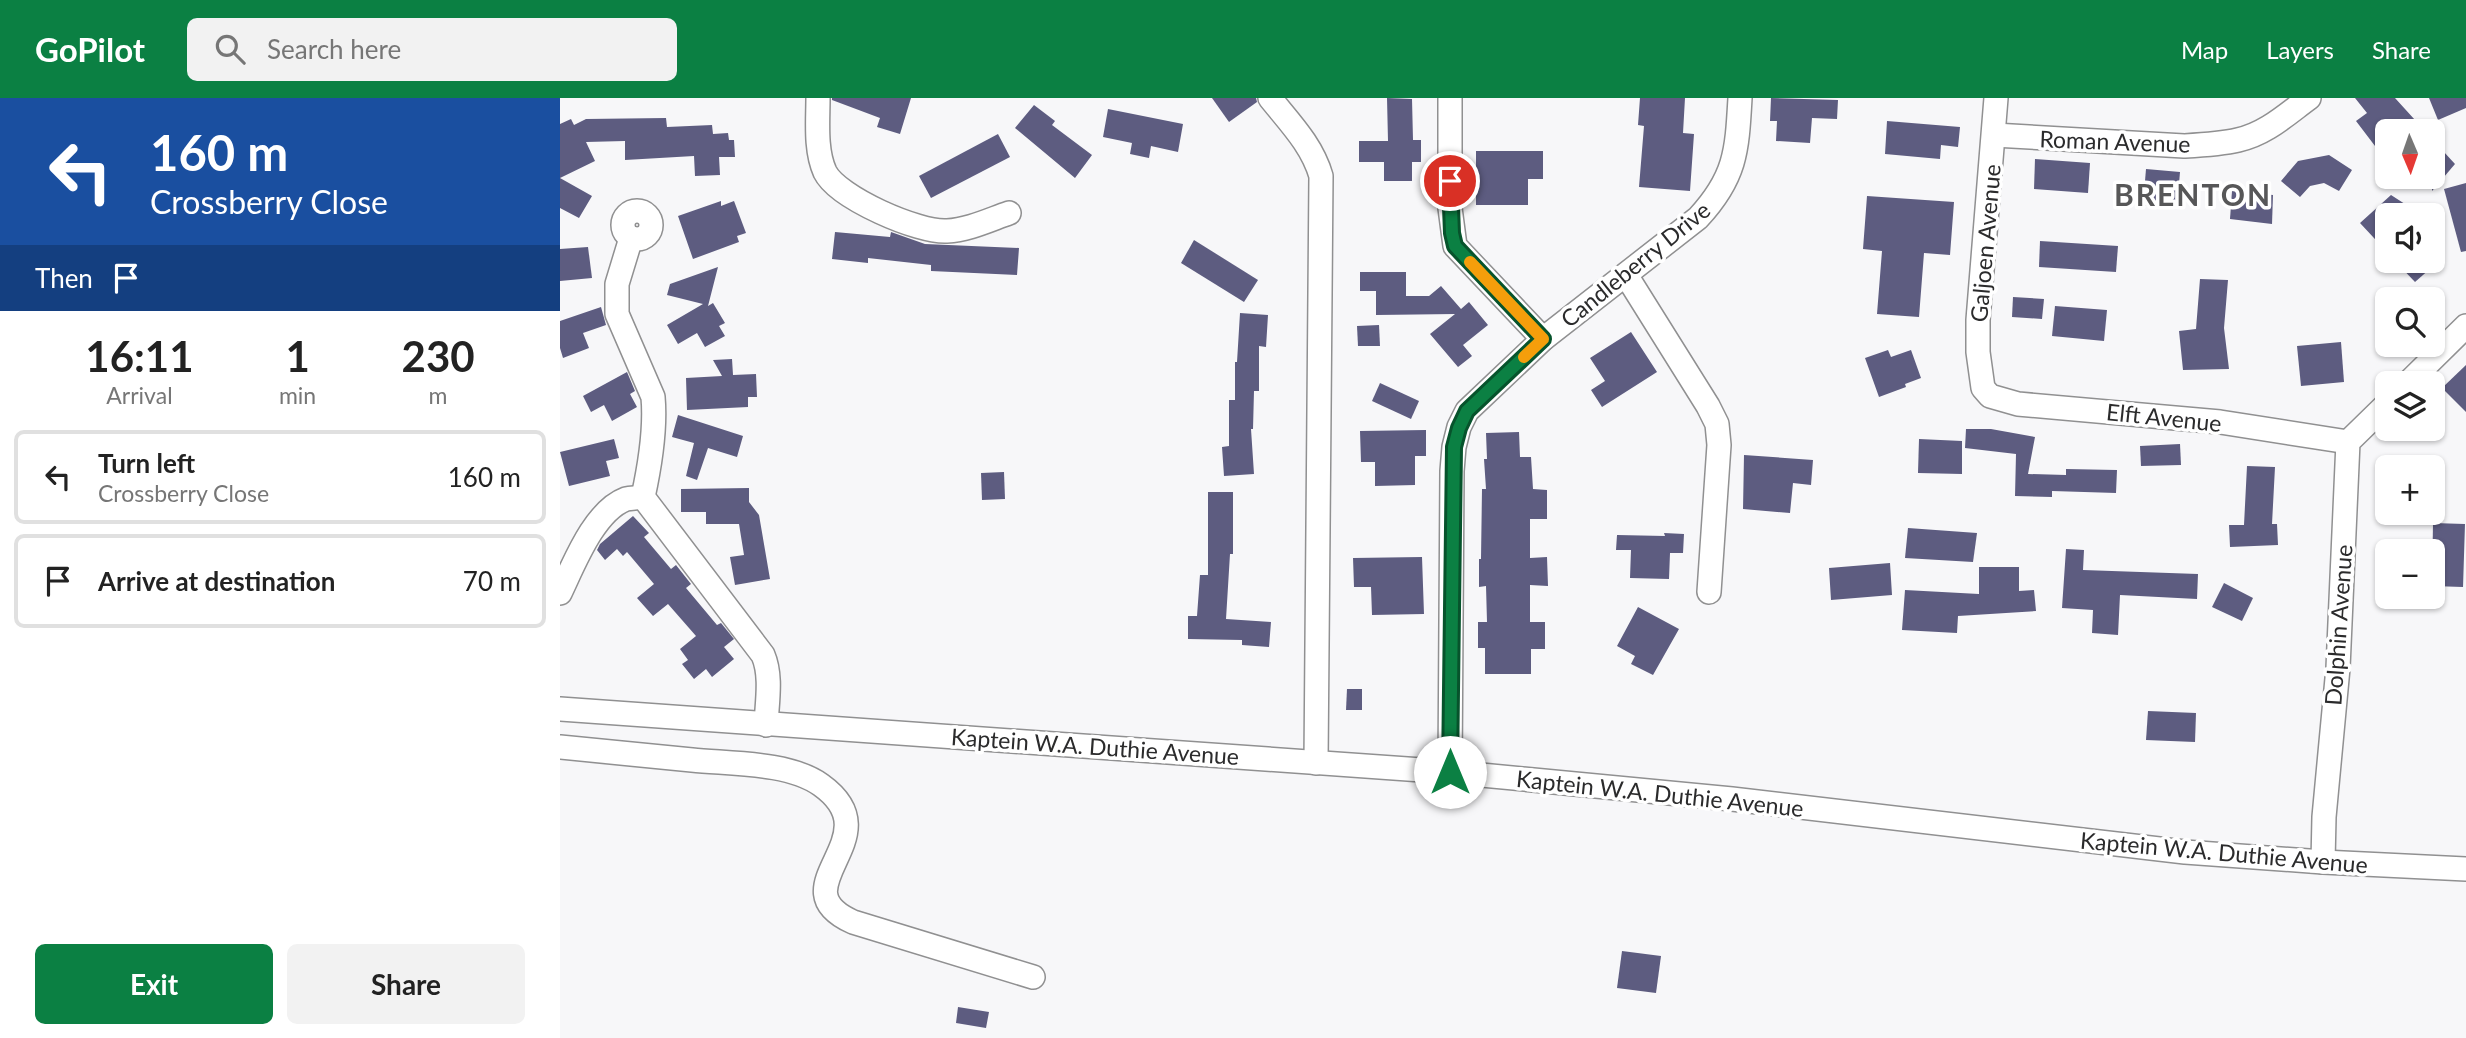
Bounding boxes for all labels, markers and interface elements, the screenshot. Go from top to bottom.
search box [187,18,677,81]
text: GoPilot [35,29,145,69]
icon: search [211,30,249,68]
text: Search here [267,33,401,65]
text: Map [2181,35,2228,64]
text: Layers [2266,35,2334,64]
text: Share [2372,35,2431,64]
north arrow [2375,119,2445,189]
map controls [2375,119,2445,609]
text: 160 m [150,123,288,181]
street label: Roman Avenue [2039,124,2191,158]
icon: left [35,126,126,217]
pin [1420,151,1480,211]
icon: arrive [1431,162,1469,200]
street label: Galjoen Avenue [1964,163,2006,323]
district label: BRENTON [2114,176,2272,212]
text: Crossberry Close [150,182,388,221]
street label: Candleberry Drive [1555,195,1715,333]
button: sound [2375,203,2445,273]
icon: arrive [107,259,145,297]
text: Then [35,262,93,294]
button: search [2375,287,2445,357]
text: 16:11 [85,331,194,381]
text: 1 [285,331,310,381]
text: 230 [402,331,475,381]
button: layers [2375,371,2445,441]
text: Arrival [106,381,173,409]
text: min [279,381,316,409]
text: m [429,381,448,409]
street label: Elft Avenue [2105,397,2223,437]
text: Turn left [98,447,195,479]
button: + [2375,455,2445,525]
icon: left [39,458,77,496]
text: 160 m [448,461,521,493]
text: Crossberry Close [98,479,269,507]
button: − [2375,539,2445,609]
street label: Dolphin Avenue [2318,544,2358,706]
icon: arrive [39,562,77,600]
text: Arrive at destination [98,565,335,597]
text: 70 m [463,565,521,597]
street label: Kaptein W.A. Duthie Avenue [950,722,1240,770]
position arrow [1413,735,1487,809]
street label: Kaptein W.A. Duthie Avenue [1515,764,1805,822]
street label: Kaptein W.A. Duthie Avenue [2079,825,2369,879]
button: Exit [35,944,273,1024]
button: Share [287,944,525,1024]

